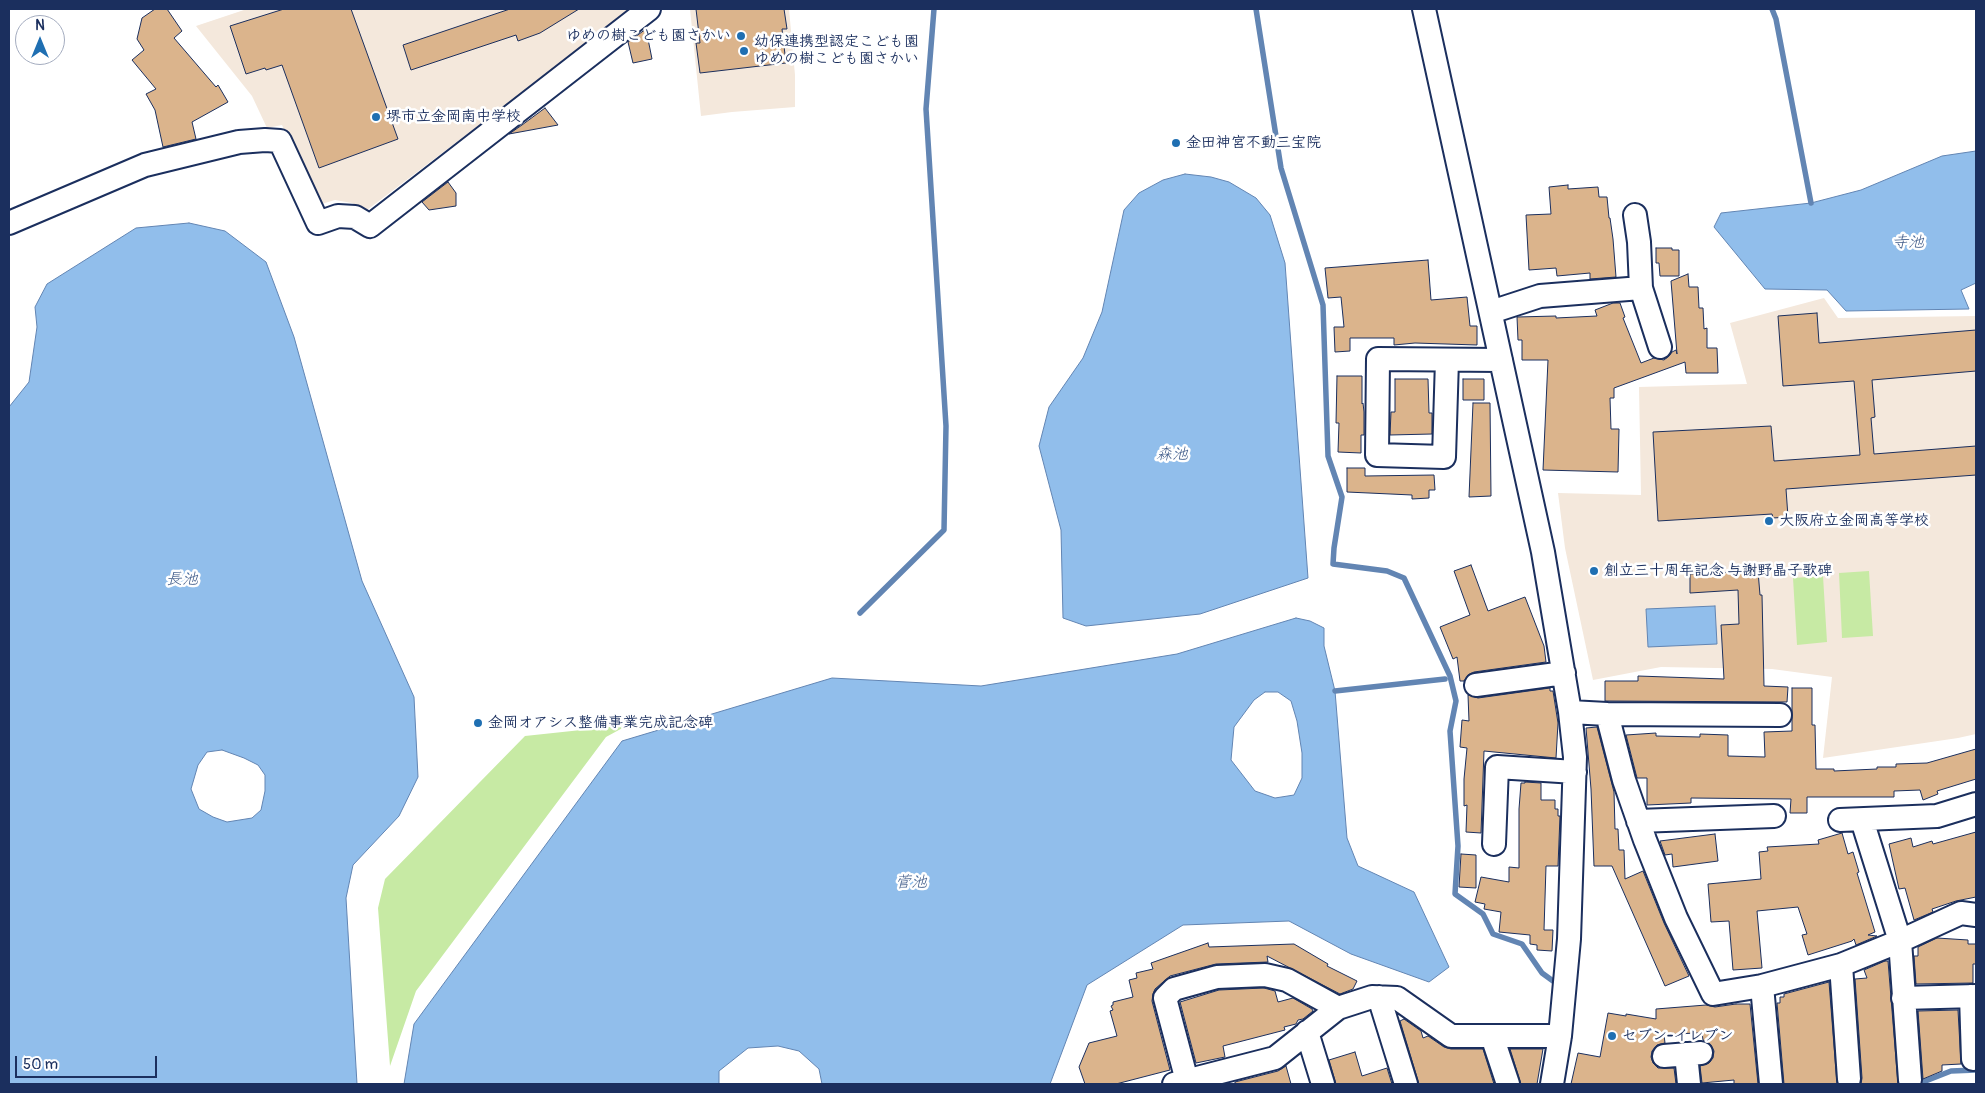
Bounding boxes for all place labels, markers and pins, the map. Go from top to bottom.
place label: ゆめの樹こども園さかい [566,27,731,45]
marker: ゆめの樹こども園さかい [735,30,747,42]
place label: 幼保連携型認定こども園 ゆめの樹こども園さかい [754,33,919,68]
marker: 幼保連携型認定こども園 ゆめの樹こども園さかい [738,45,750,57]
place label: 堺市立金岡南中学校 [386,108,521,126]
marker: 堺市立金岡南中学校 [370,111,382,123]
place label: 金田神宮不動三宝院 [1186,134,1321,152]
marker: 金田神宮不動三宝院 [1170,137,1182,149]
place label: 大阪府立金岡高等学校 [1779,512,1929,530]
marker: 大阪府立金岡高等学校 [1763,515,1775,527]
place label: 創立三十周年記念 与謝野晶子歌碑 [1604,562,1832,580]
marker: 創立三十周年記念 与謝野晶子歌碑 [1588,565,1600,577]
place label: 金岡オアシス整備事業完成記念碑 [488,714,713,732]
marker: 金岡オアシス整備事業完成記念碑 [472,717,484,729]
place label: セブン-イレブン [1622,1027,1733,1045]
marker: セブン-イレブン [1606,1030,1618,1042]

